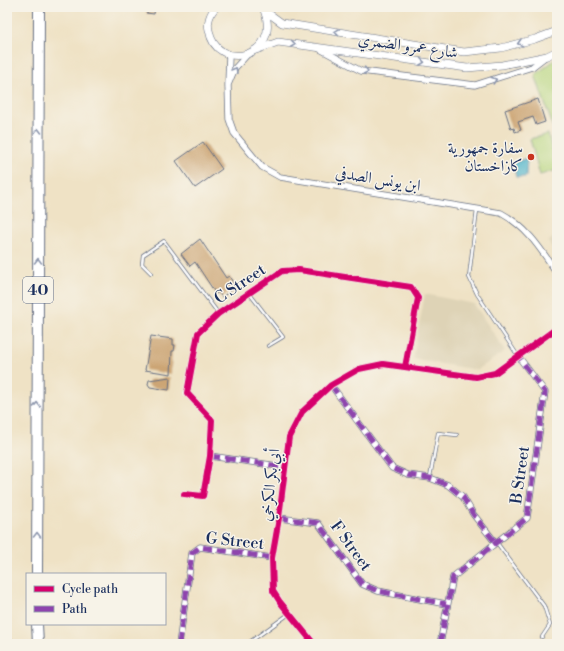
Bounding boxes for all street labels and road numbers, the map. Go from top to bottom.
street label: شارع عمرو الضمري [356,29,459,66]
street label: ابن يونس الصدفي [334,162,422,198]
street label: C Street [210,259,270,308]
road number: 40 [23,277,53,303]
street label: B Street [506,445,534,506]
street label: أبي بكر الكرخي [254,447,286,523]
street label: F Street [326,517,376,575]
street label: G Street [205,528,265,554]

